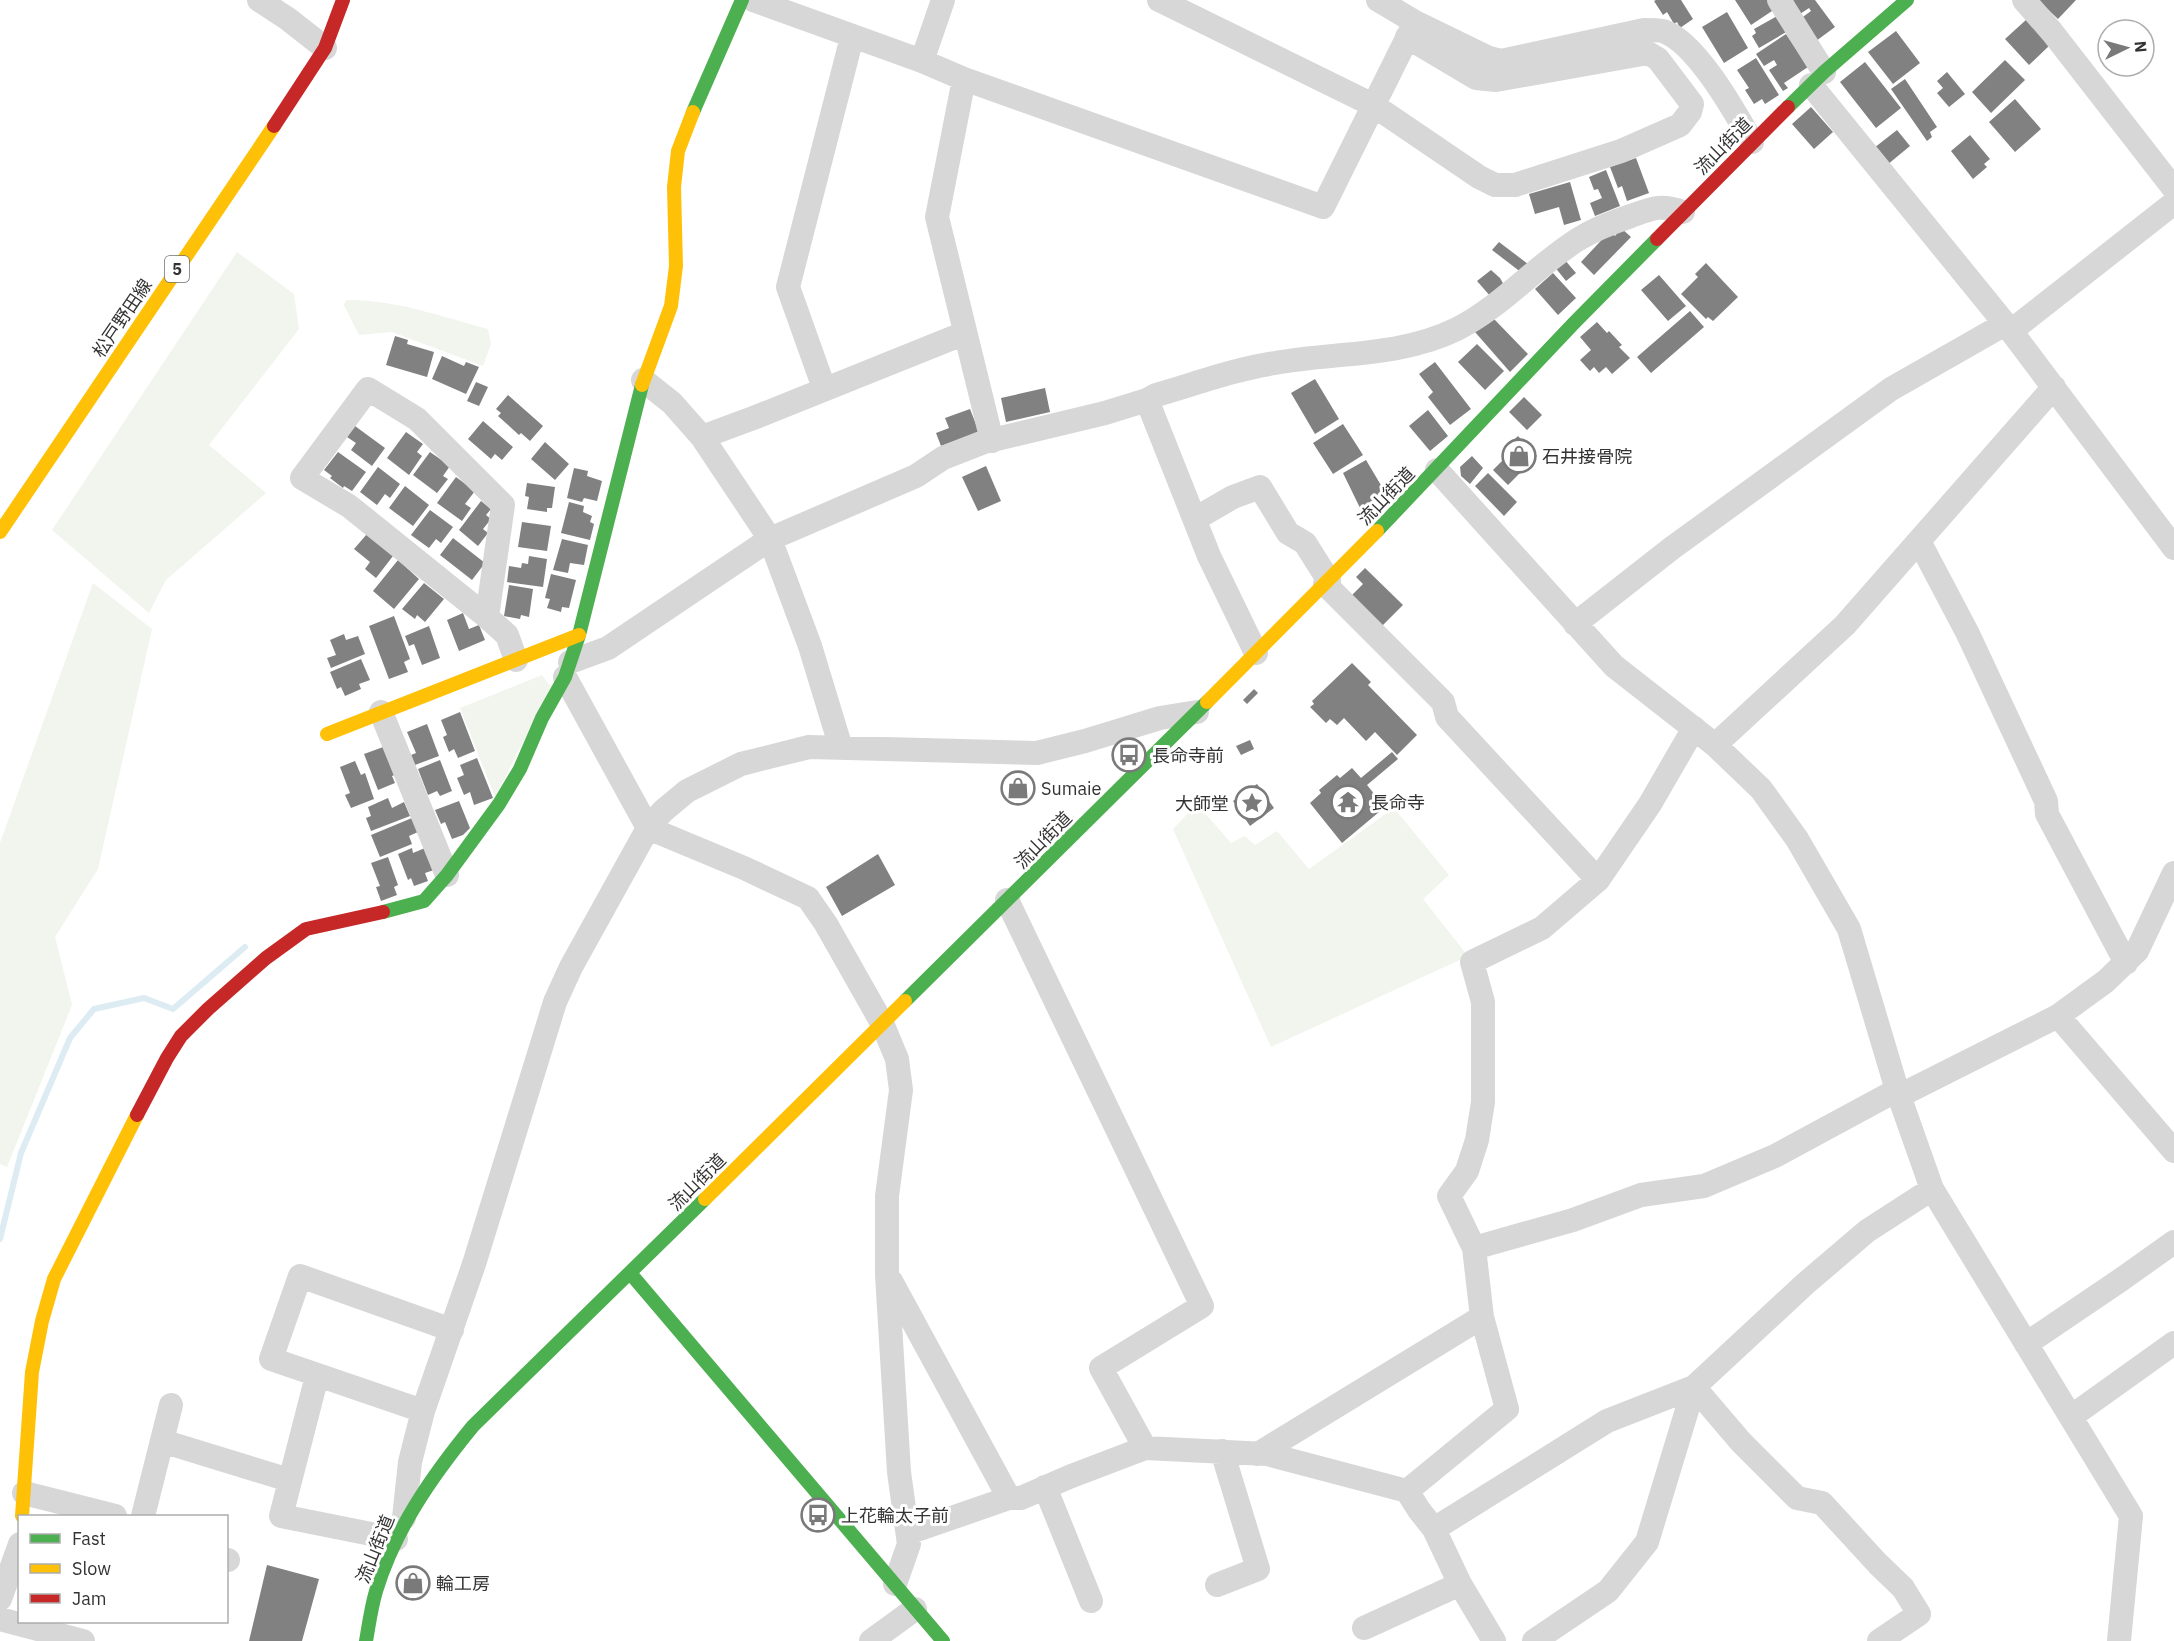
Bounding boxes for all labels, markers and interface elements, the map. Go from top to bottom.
north arrow [2096,18,2156,78]
text: N [2130,40,2151,53]
street label: 流山街道 [1689,112,1757,180]
road number: 5 [165,256,189,282]
street label: 松戸野田線 [87,274,157,362]
shop icon: 石井接骨院 [1501,438,1537,474]
place label: 石井接骨院 [1542,445,1632,468]
street label: 流山街道 [1353,462,1419,530]
bus stop icon: 長命寺前 [1111,737,1147,773]
place label: 長命寺前 [1152,744,1224,767]
shop icon: Sumaie [1000,770,1036,806]
place label: Sumaie [1041,777,1102,800]
temple icon: 長命寺 [1330,784,1366,820]
place icon: 大師堂 [1234,785,1270,821]
place label: 長命寺 [1371,791,1425,814]
place label: 大師堂 [1175,792,1229,815]
street label: 流山街道 [1009,806,1077,874]
street label: 流山街道 [663,1148,731,1216]
bus stop icon: 上花輪太子前 [800,1497,836,1533]
place label: 上花輪太子前 [841,1504,949,1527]
street label: 流山街道 [351,1511,399,1587]
legend [18,1515,228,1623]
text: Fast [72,1527,106,1550]
text: Slow [72,1557,111,1580]
shop icon: 輪工房 [395,1565,431,1601]
place label: 輪工房 [436,1572,490,1595]
text: Jam [72,1587,107,1610]

